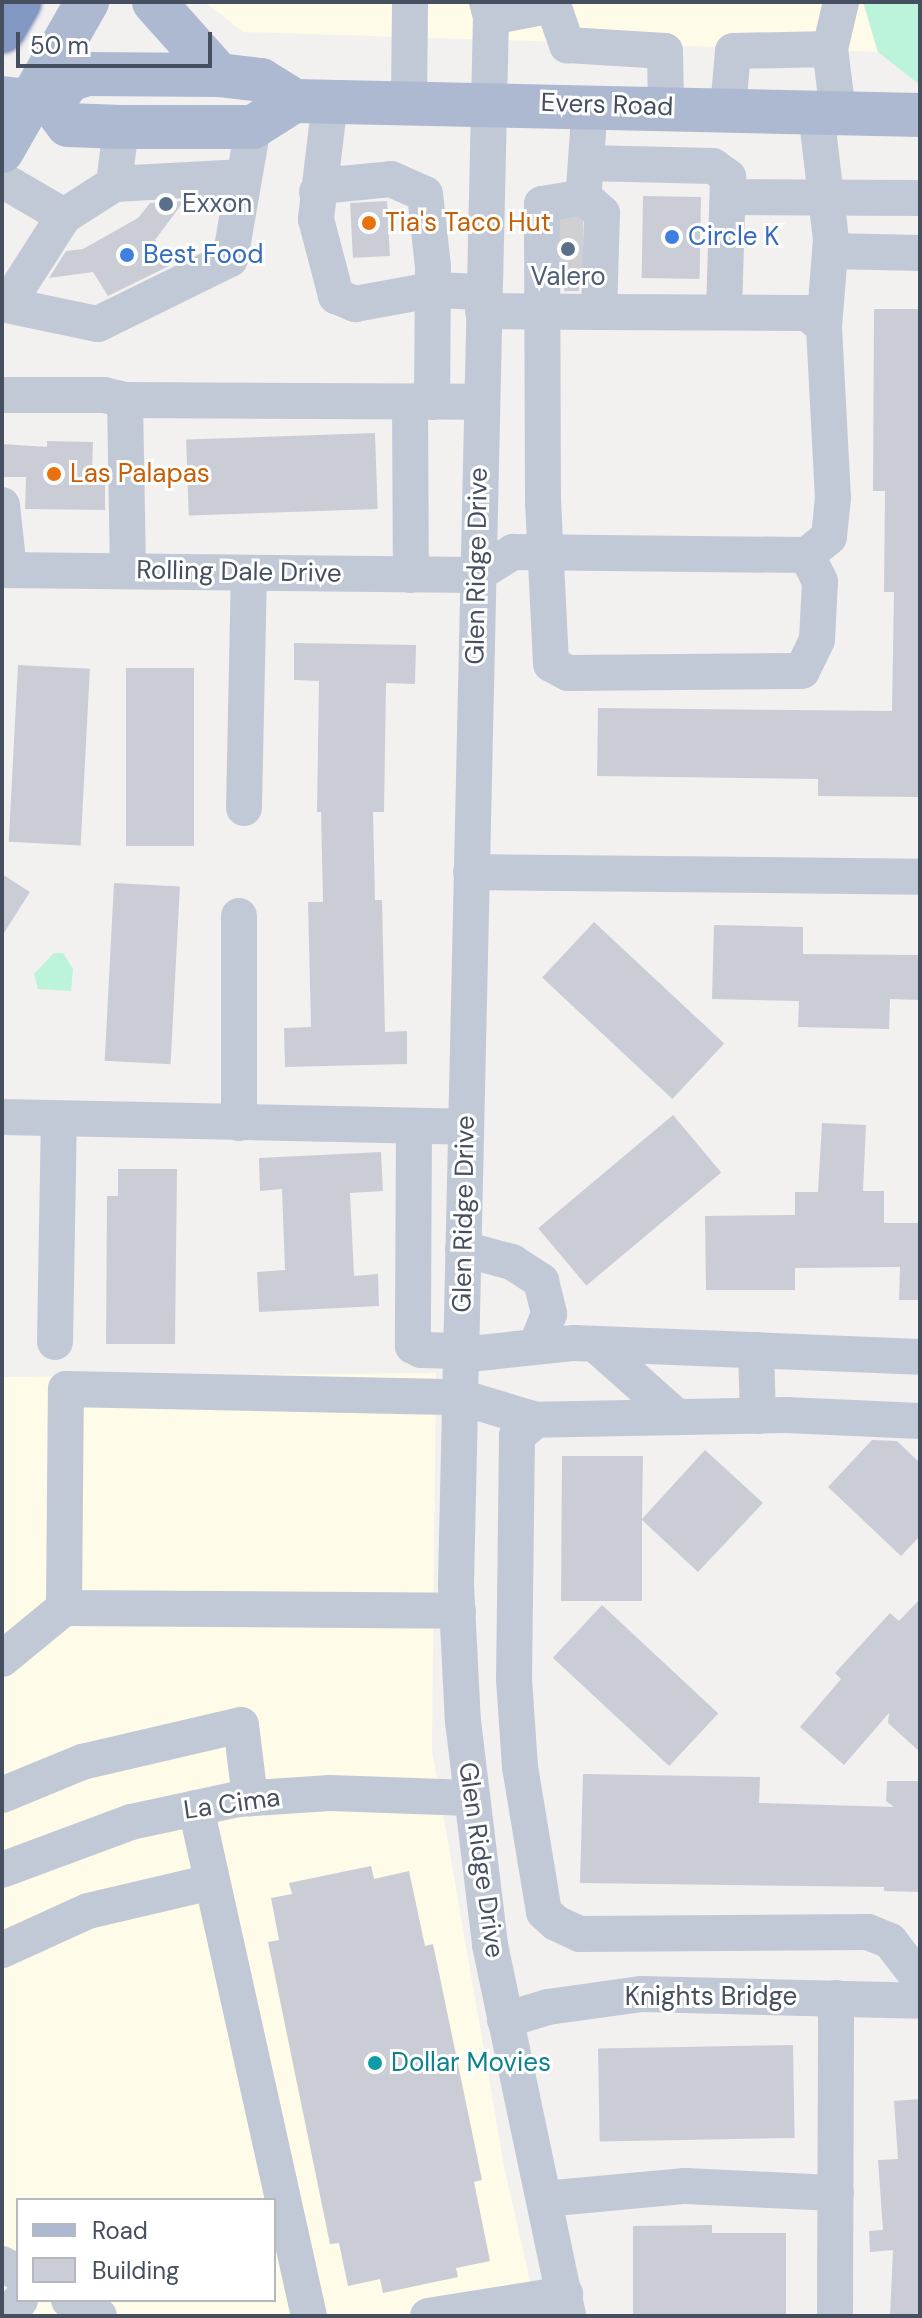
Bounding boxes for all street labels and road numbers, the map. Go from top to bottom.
street label: Evers Road [540,87,674,123]
street label: Glen Ridge Drive [460,467,494,665]
street label: Rolling Dale Drive [136,555,342,589]
street label: Glen Ridge Drive [447,1115,481,1313]
street label: Glen Ridge Drive [452,1760,510,1960]
street label: La Cima [182,1782,282,1826]
street label: Knights Bridge [625,1981,797,2013]

